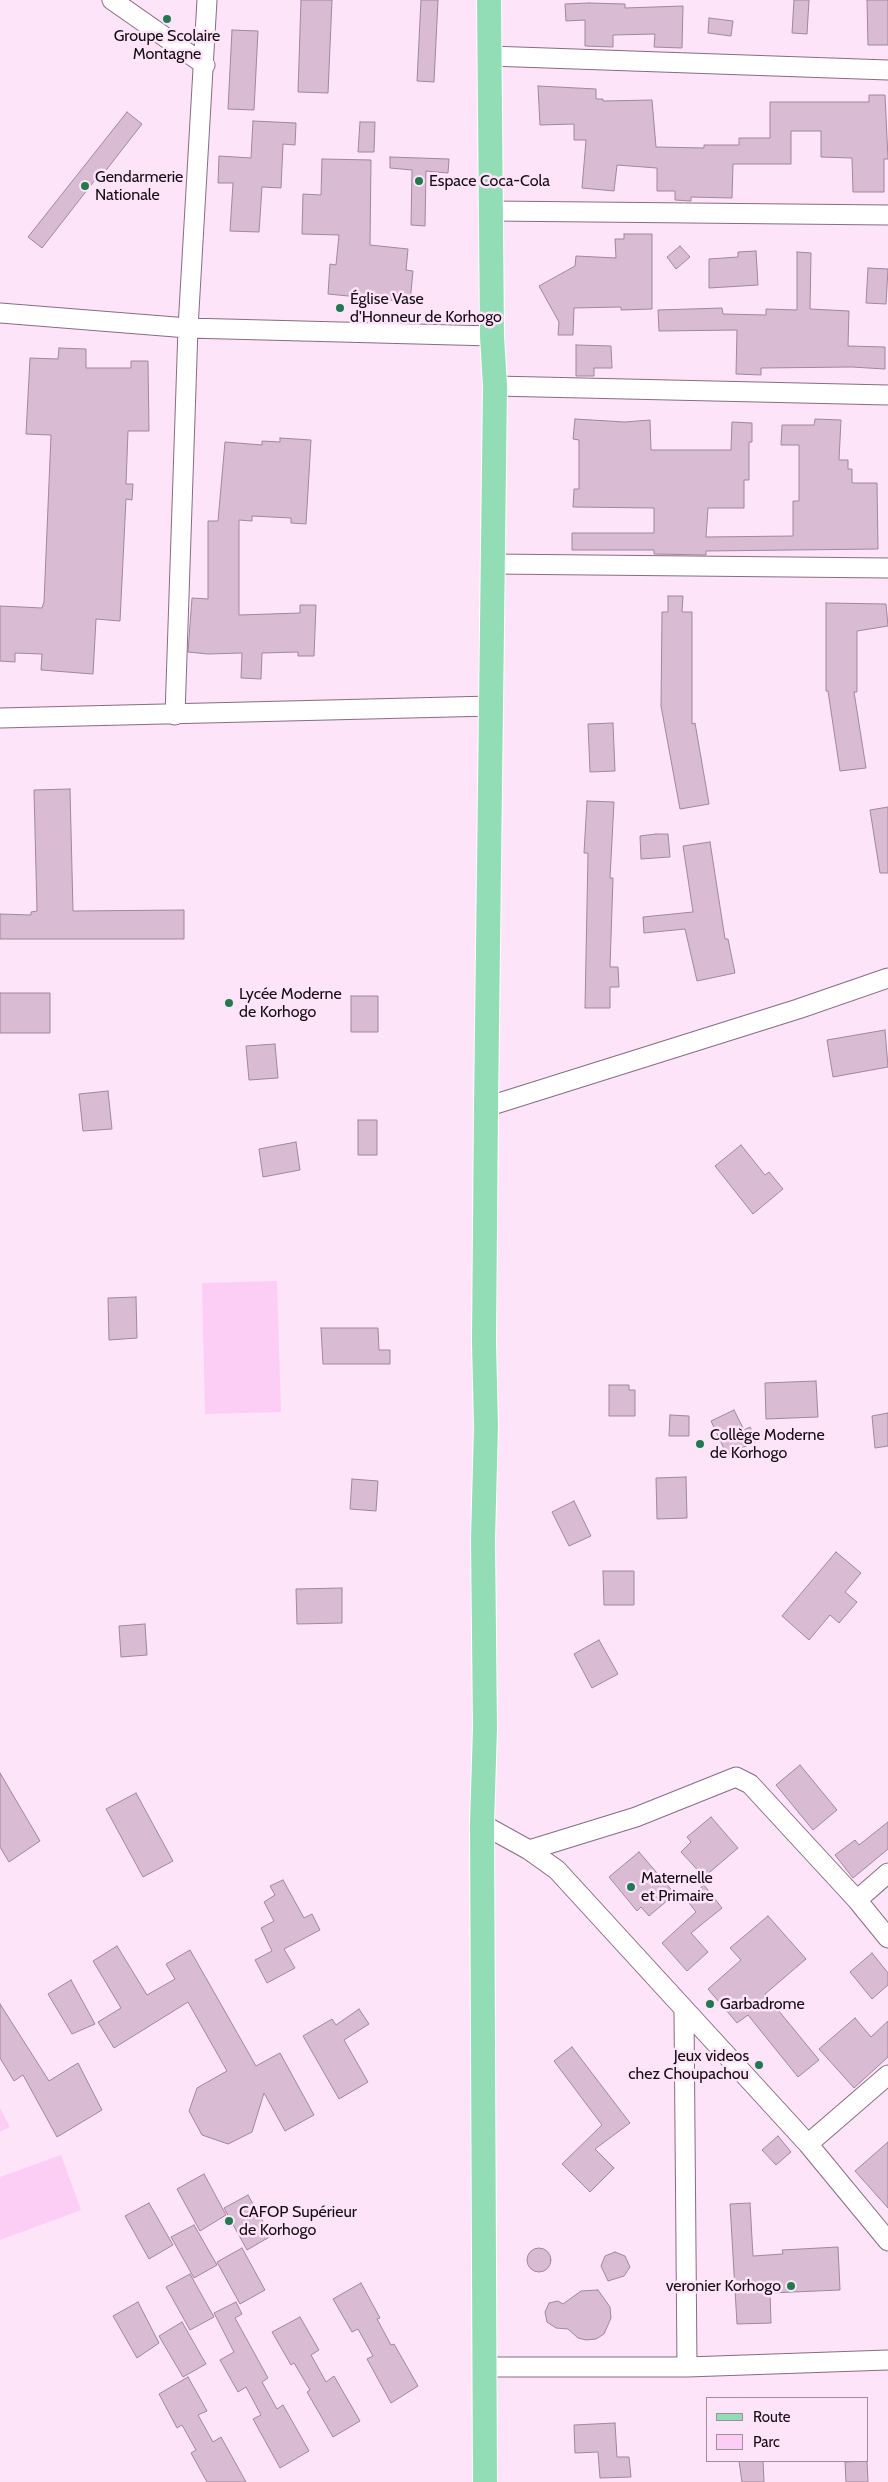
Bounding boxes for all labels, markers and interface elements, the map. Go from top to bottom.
marker: Groupe Scolaire Montagne [161,13,173,25]
place label: Groupe Scolaire Montagne [114,26,220,64]
place label: Gendarmerie Nationale [95,167,183,205]
place label: Espace Coca-Cola [429,171,550,191]
marker: Espace Coca-Cola [413,175,425,187]
marker: Gendarmerie Nationale [79,180,91,192]
place label: Église Vase d'Honneur de Korhogo [350,289,502,327]
marker: Église Vase d'Honneur de Korhogo [334,302,346,314]
place label: Lycée Moderne de Korhogo [239,984,342,1022]
marker: Lycée Moderne de Korhogo [223,997,235,1009]
place label: Collège Moderne de Korhogo [710,1425,825,1463]
marker: Collège Moderne de Korhogo [694,1438,706,1450]
place label: Maternelle et Primaire [641,1868,714,1906]
marker: Maternelle et Primaire [625,1881,637,1893]
place label: Garbadrome [720,1994,805,2014]
marker: Garbadrome [704,1998,716,2010]
place label: Jeux videos chez Choupachou [628,2046,749,2084]
marker: Jeux videos chez Choupachou [753,2059,765,2071]
place label: CAFOP Supérieur de Korhogo [239,2202,357,2240]
marker: CAFOP Supérieur de Korhogo [223,2215,235,2227]
place label: veronier Korhogo [666,2276,781,2296]
marker: veronier Korhogo [785,2280,797,2292]
legend [706,2397,868,2462]
text: Route [753,2408,791,2426]
text: Parc [753,2433,780,2451]

